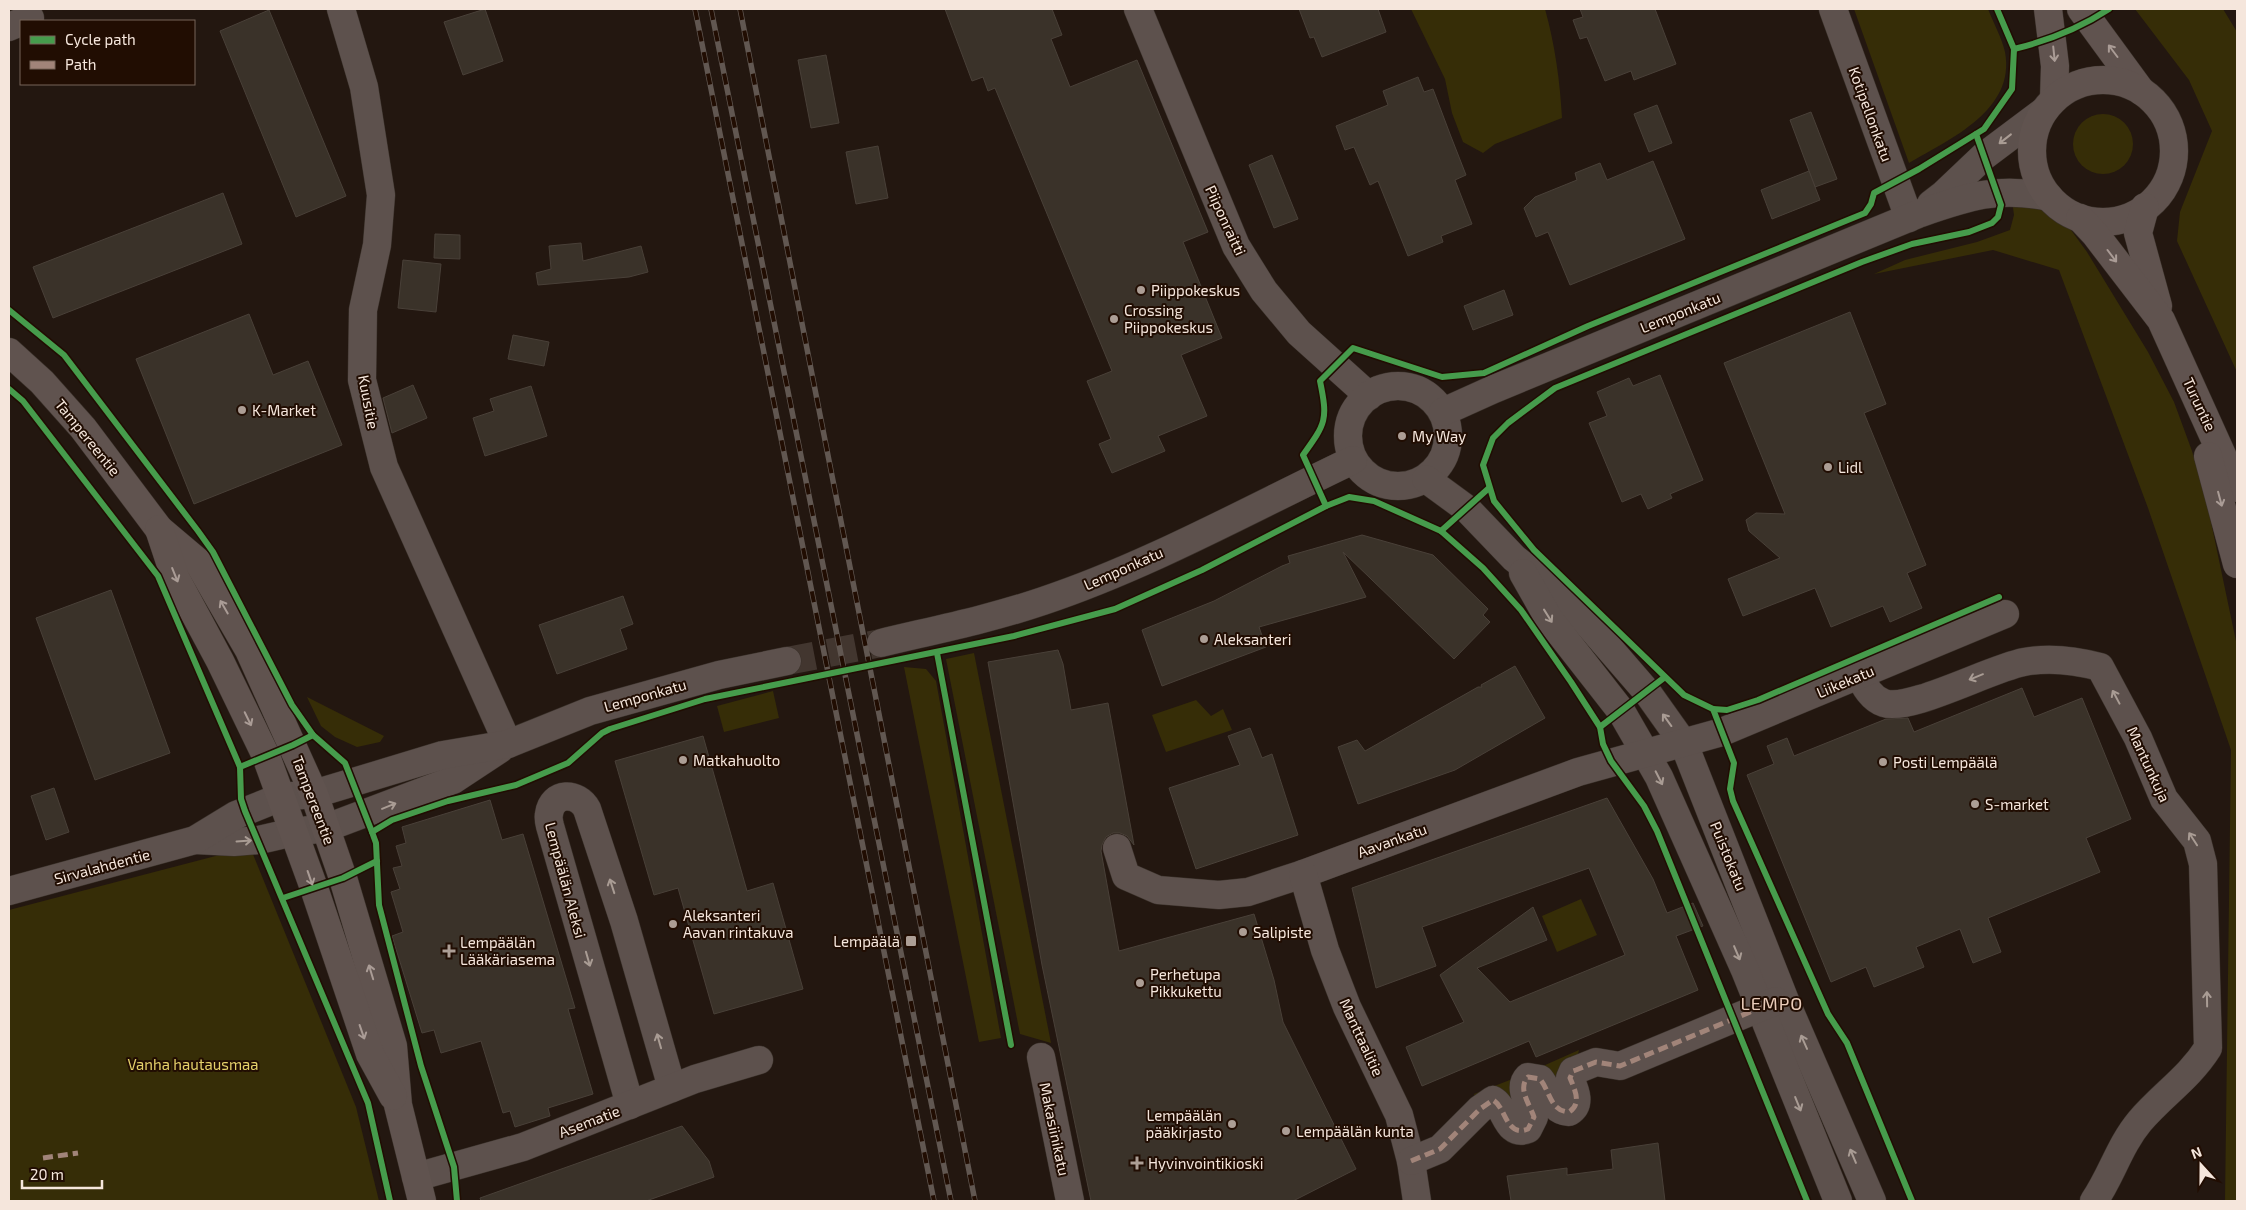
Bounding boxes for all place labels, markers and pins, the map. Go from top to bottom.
place label: Piippokeskus [1151,281,1240,299]
marker: Piippokeskus [1135,284,1147,296]
place label: Crossing Piippokeskus [1124,301,1213,336]
marker: Crossing Piippokeskus [1108,313,1120,325]
place label: K-Market [252,401,316,419]
marker: K-Market [236,404,248,416]
place label: My Way [1412,427,1466,445]
marker: My Way [1396,430,1408,442]
place label: Lidl [1838,458,1863,476]
marker: Lidl [1822,461,1834,473]
place label: Aleksanteri [1214,630,1292,648]
marker: Aleksanteri [1198,633,1210,645]
place label: Matkahuolto [693,751,780,769]
place label: Posti Lempäälä [1893,753,1997,771]
marker: Matkahuolto [677,754,689,766]
marker: Posti Lempäälä [1877,756,1889,768]
place label: S-market [1985,795,2049,813]
marker: S-market [1969,798,1981,810]
place label: Aleksanteri Aavan rintakuva [683,906,793,941]
marker: Aleksanteri Aavan rintakuva [667,918,679,930]
place label: Salipiste [1253,923,1312,941]
marker: Salipiste [1237,926,1249,938]
place label: Lempäälä [833,932,900,950]
place label: Lempäälän Lääkäriasema [460,933,555,968]
marker: Lempäälä [904,934,918,948]
marker: Lempäälän Lääkäriasema [442,944,456,958]
place label: Perhetupa Pikkukettu [1150,965,1222,1000]
marker: Perhetupa Pikkukettu [1134,977,1146,989]
place label: Lempäälän pääkirjasto [1146,1106,1222,1142]
marker: Lempäälän pääkirjasto [1226,1118,1238,1130]
place label: Lempäälän kunta [1296,1122,1414,1140]
marker: Lempäälän kunta [1280,1125,1292,1137]
place label: Hyvinvointikioski [1148,1154,1263,1172]
marker: Hyvinvointikioski [1130,1156,1144,1170]

